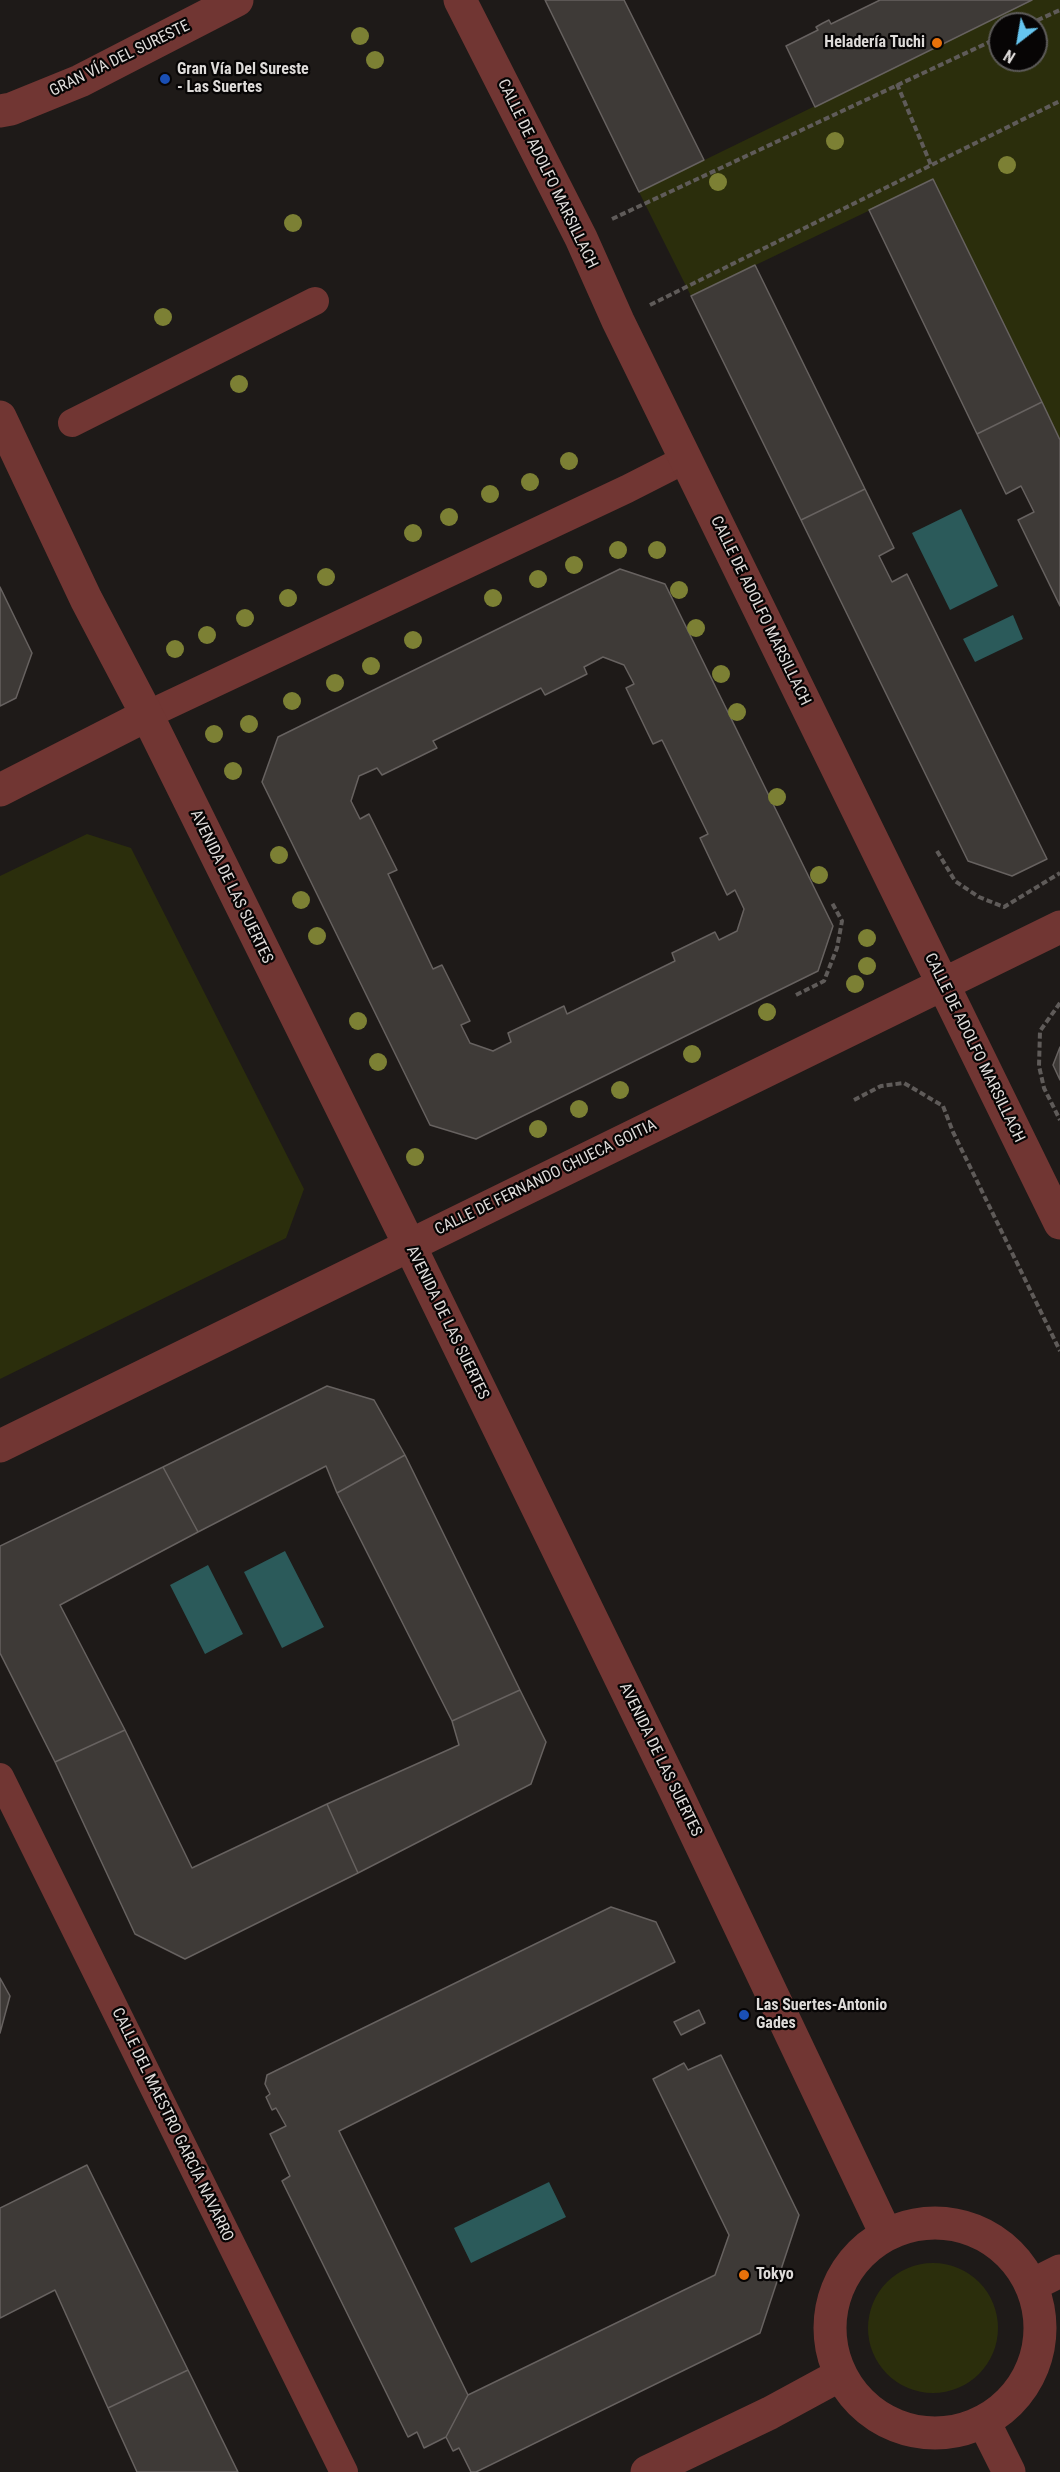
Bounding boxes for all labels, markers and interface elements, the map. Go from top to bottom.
north arrow [988,12,1048,72]
street label: GRAN VÍA DEL SURESTE [47,17,193,101]
place label: Heladería Tuchi [824,33,925,53]
marker: Heladería Tuchi [930,36,944,50]
text: N [1000,45,1019,67]
place label: Gran Vía Del Sureste - Las Suertes [177,60,309,98]
marker: Gran Vía Del Sureste - Las Suertes [158,72,172,86]
street label: CALLE DE ADOLFO MARSILLACH [493,76,601,272]
street label: CALLE DE ADOLFO MARSILLACH [706,513,814,709]
street label: AVENIDA DE LAS SUERTES [185,807,277,967]
street label: CALLE DE ADOLFO MARSILLACH [920,950,1028,1146]
street label: CALLE DE FERNANDO CHUECA GOITIA [432,1116,660,1240]
street label: AVENIDA DE LAS SUERTES [401,1243,493,1403]
street label: AVENIDA DE LAS SUERTES [614,1680,706,1840]
place label: Las Suertes-Antonio Gades [756,1996,887,2034]
street label: CALLE DEL MAESTRO GARCÍA NAVARRO [107,2005,237,2245]
marker: Las Suertes-Antonio Gades [737,2008,751,2022]
place label: Tokyo [756,2265,794,2285]
marker: Tokyo [737,2268,751,2282]

